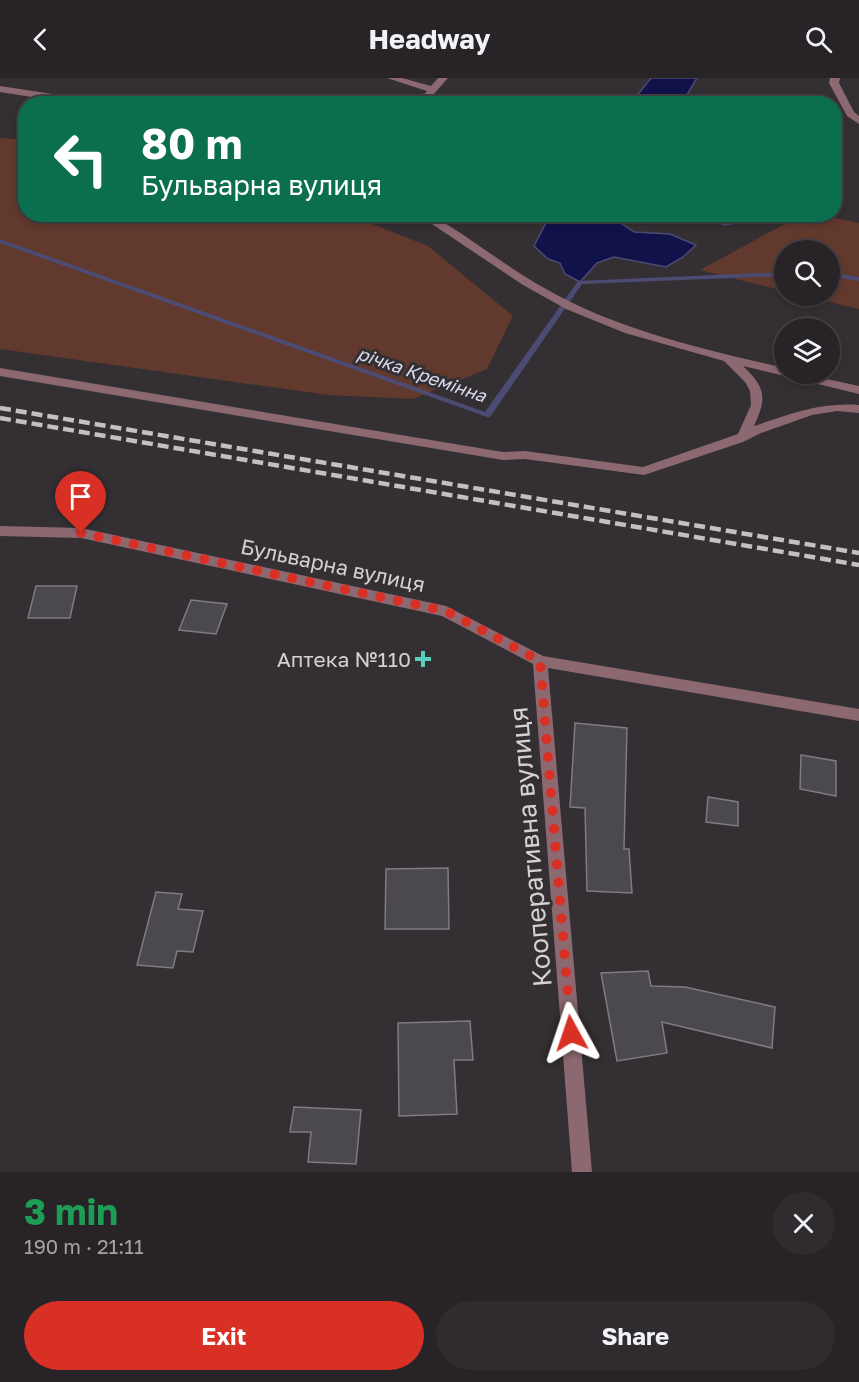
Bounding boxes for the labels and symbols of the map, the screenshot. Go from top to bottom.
water label: річка Кремінна [355,342,490,407]
pin [55,471,106,533]
street label: Бульварна вулиця [239,533,427,597]
place label: Аптека №110 [277,646,411,672]
marker: Аптека №110 [416,652,430,666]
street label: Кооперативна вулиця [502,706,558,988]
position arrow [539,1001,603,1065]

